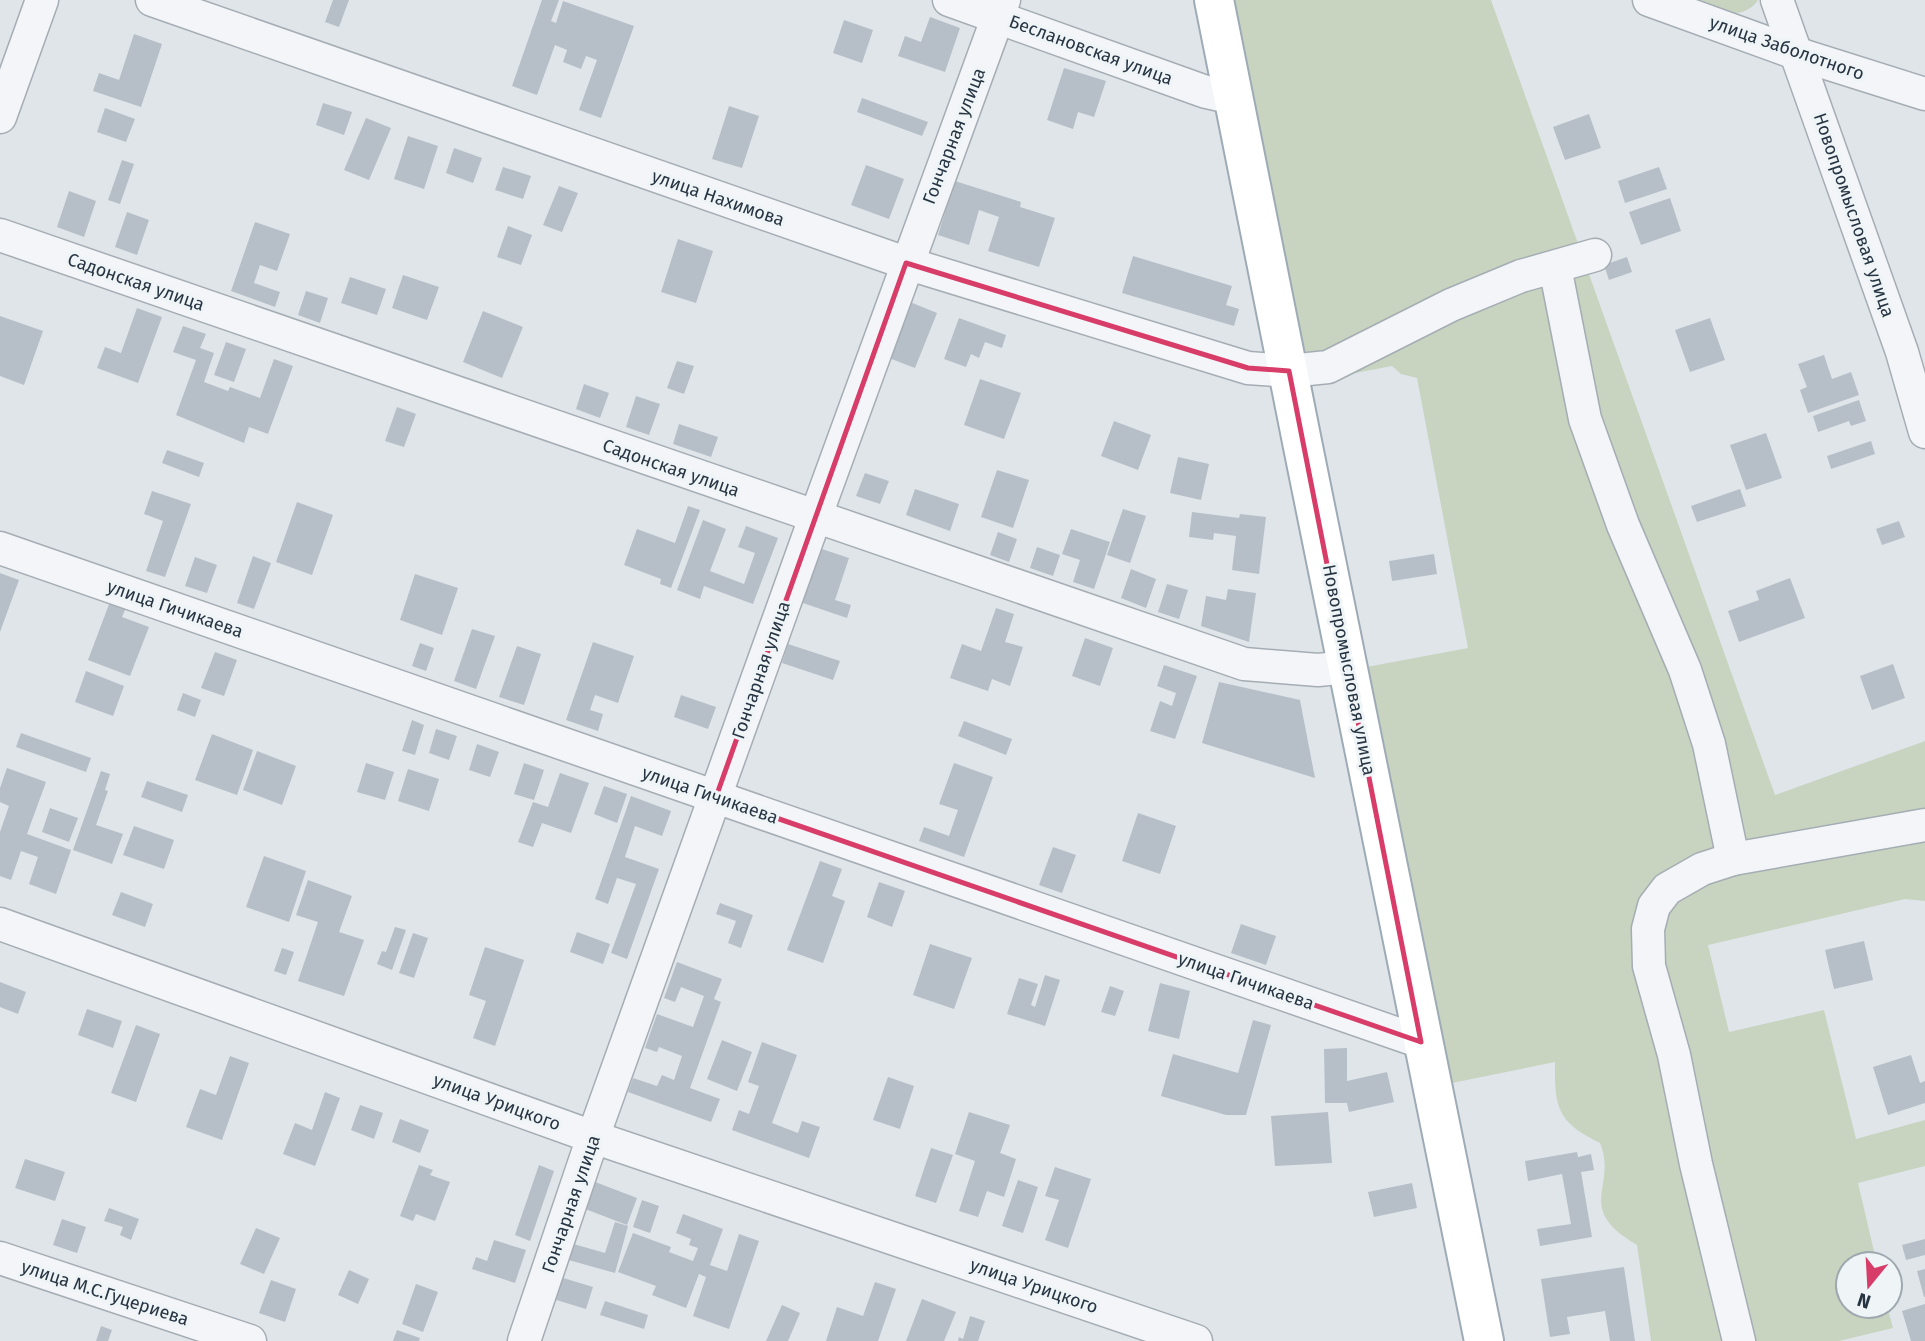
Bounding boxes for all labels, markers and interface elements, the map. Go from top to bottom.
street label: Беслановская улица [1006,10,1176,90]
street label: улица Заболотного [1707,11,1867,85]
street label: Гончарная улица [918,65,990,207]
street label: Новопромысловая улица [1809,110,1899,320]
street label: улица Нахимова [649,165,787,231]
street label: Садонская улица [65,248,207,316]
street label: Садонская улица [600,434,742,502]
street label: Новопромысловая улица [1318,563,1380,777]
street label: улица Гичикаева [104,575,246,643]
street label: Гончарная улица [727,598,795,742]
street label: улица Гичикаева [639,761,781,829]
street label: улица Гичикаева [1175,947,1317,1015]
street label: улица Урицкого [430,1069,564,1135]
street label: Гончарная улица [537,1132,605,1276]
north arrow [1834,1250,1904,1320]
street label: улица Урицкого [967,1254,1101,1318]
street label: улица М.С.Гуцериева [18,1255,192,1331]
text: N [1854,1288,1873,1314]

